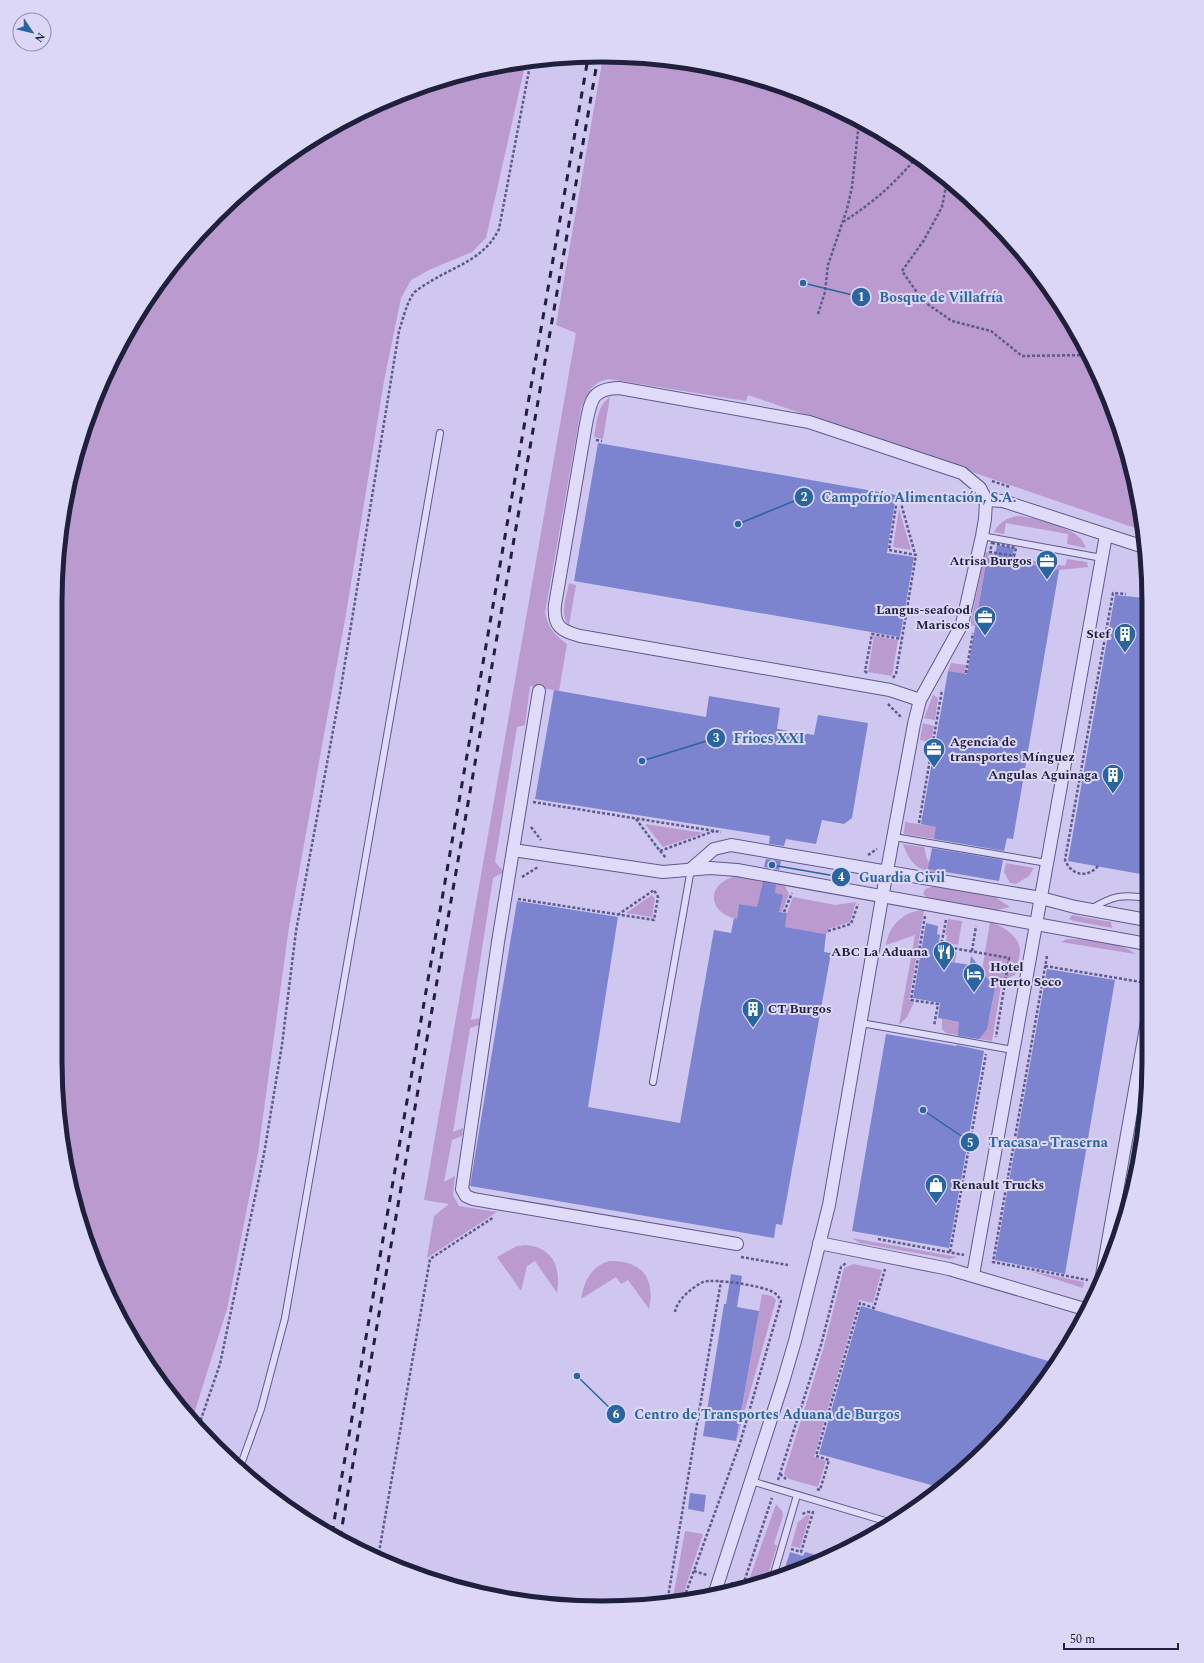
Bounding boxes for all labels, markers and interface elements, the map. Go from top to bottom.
north arrow [12,12,52,52]
text: N [30,29,49,46]
callout: Bosque de Villafría [851,284,1010,310]
text: Bosque de Villafría [879,287,1004,308]
text: 1 [858,288,864,307]
callout: Campofrío Alimentación, S.A. [794,484,1025,510]
text: Campofrío Alimentación, S.A. [822,487,1016,508]
text: 2 [801,488,808,507]
office icon: Atrisa Burgos [1034,548,1060,581]
place label: Atrisa Burgos [950,551,1032,571]
place label: Langus-seafood Mariscos [876,600,970,635]
office icon: Langus-seafood Mariscos [972,604,998,637]
building icon: Stef [1112,621,1138,654]
place label: Stef [1086,624,1111,644]
callout: Frioes XXI [706,725,813,751]
text: Frioes XXI [733,728,805,749]
text: 3 [713,729,720,748]
place label: Agencia de transportes Mínguez [950,732,1075,767]
office icon: Agencia de transportes Mínguez [921,736,947,769]
building icon: Angulas Aguinaga [1100,762,1126,795]
place label: Angulas Aguinaga [988,765,1098,785]
callout: Guardia Civil [831,864,953,890]
text: Guardia Civil [859,867,946,888]
text: 4 [838,868,845,887]
restaurant icon: ABC La Aduana [931,939,957,972]
place label: ABC La Aduana [831,942,928,962]
place label: Hotel Puerto Seco [990,957,1061,992]
hotel icon: Hotel Puerto Seco [961,961,987,994]
building icon: CT Burgos [740,996,766,1029]
place label: CT Burgos [768,999,832,1019]
callout: Tracasa - Traserna [960,1129,1116,1155]
text: Tracasa - Traserna [988,1132,1109,1153]
text: 5 [967,1134,973,1153]
shop icon: Renault Trucks [923,1172,949,1205]
place label: Renault Trucks [952,1175,1044,1195]
callout: Centro de Transportes Aduana de Burgos [606,1401,908,1427]
text: Centro de Transportes Aduana de Burgos [634,1404,900,1425]
text: 6 [613,1405,620,1424]
scale bar [1064,1625,1178,1651]
text: 50 m [1070,1630,1095,1649]

